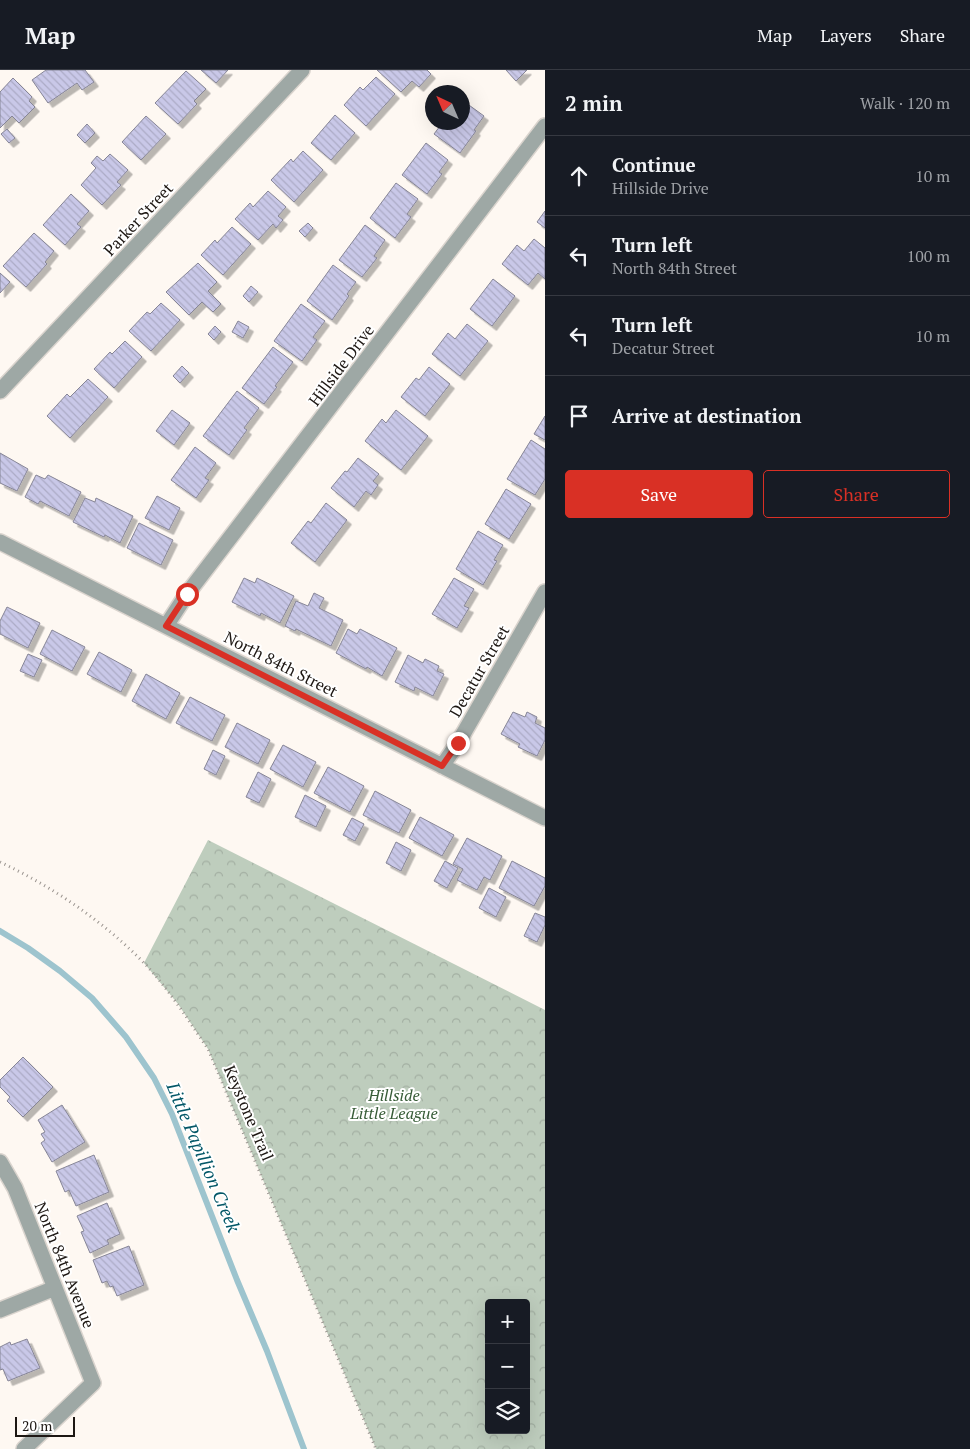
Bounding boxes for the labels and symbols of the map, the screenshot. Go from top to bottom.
north arrow [425,85,470,130]
street label: Parker Street [98,178,178,260]
street label: Hillside Drive [303,320,379,410]
route start [176,583,199,606]
street label: Decatur Street [444,621,514,721]
street label: North 84th Street [220,626,342,702]
route end [447,732,470,755]
street label: Keystone Trail [219,1062,279,1164]
water label: Little Papillion Creek [161,1077,247,1236]
park label: Hillside Little League [349,1084,438,1124]
street label: North 84th Avenue [30,1199,100,1331]
scale bar [15,1414,75,1437]

